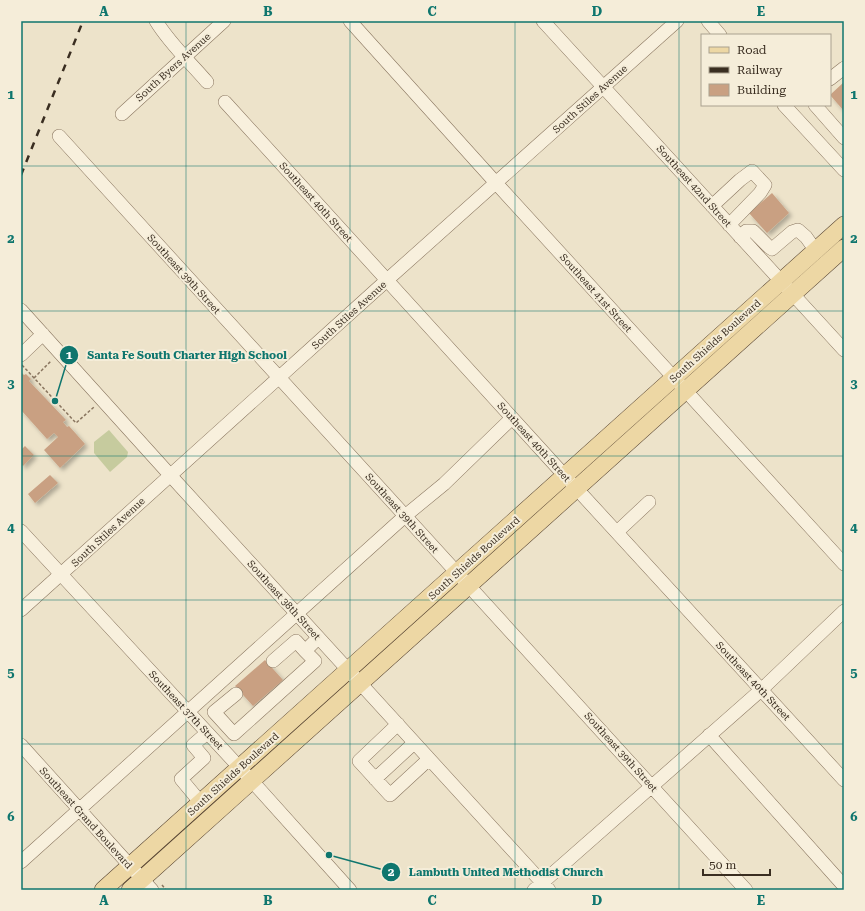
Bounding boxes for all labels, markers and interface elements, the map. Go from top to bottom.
text: A [99,4,109,19]
text: B [263,4,273,19]
text: C [427,4,437,19]
text: D [592,4,602,19]
text: E [757,4,765,19]
street label: South Byers Avenue [133,30,213,103]
legend [701,34,831,106]
text: Road [737,43,767,57]
street label: South Stiles Avenue [551,62,630,135]
text: Railway [737,63,783,77]
text: Building [737,83,786,97]
text: 1 [7,87,15,102]
text: 1 [850,87,858,102]
street label: Southeast 42nd Street [654,143,734,229]
street label: Southeast 40th Street [277,160,355,244]
text: 2 [7,231,15,246]
text: 2 [850,231,858,246]
street label: Southeast 39th Street [145,232,223,316]
street label: Southeast 41st Street [558,252,634,335]
street label: South Stiles Avenue [310,278,389,351]
street label: South Shields Boulevard [667,297,763,385]
callout: Santa Fe South Charter High School [59,343,295,366]
text: 1 [66,348,73,362]
text: Santa Fe South Charter High School [87,349,287,362]
text: 3 [7,376,15,391]
text: 3 [850,376,858,391]
street label: Southeast 40th Street [495,400,573,484]
street label: Southeast 39th Street [363,471,441,555]
street label: South Stiles Avenue [69,495,147,569]
street label: South Shields Boulevard [426,514,522,602]
text: 4 [7,520,15,535]
text: 4 [850,520,858,535]
street label: Southeast 38th Street [245,558,323,642]
street label: Southeast 40th Street [714,639,792,723]
text: 5 [7,665,15,680]
text: 5 [850,665,858,680]
street label: Southeast 37th Street [147,668,225,752]
street label: Southeast 39th Street [582,710,660,794]
street label: South Shields Boulevard [185,730,281,818]
street label: Southeast Grand Boulevard [38,765,135,871]
text: 6 [7,809,15,824]
text: 6 [850,809,858,824]
scale bar [703,851,770,877]
text: 50 m [709,858,736,872]
callout: Lambuth United Methodist Church [381,861,612,884]
text: 2 [388,865,395,879]
text: Lambuth United Methodist Church [409,866,604,879]
text: A [99,893,109,908]
text: B [263,893,273,908]
text: C [427,893,437,908]
text: D [592,893,602,908]
text: E [757,893,765,908]

